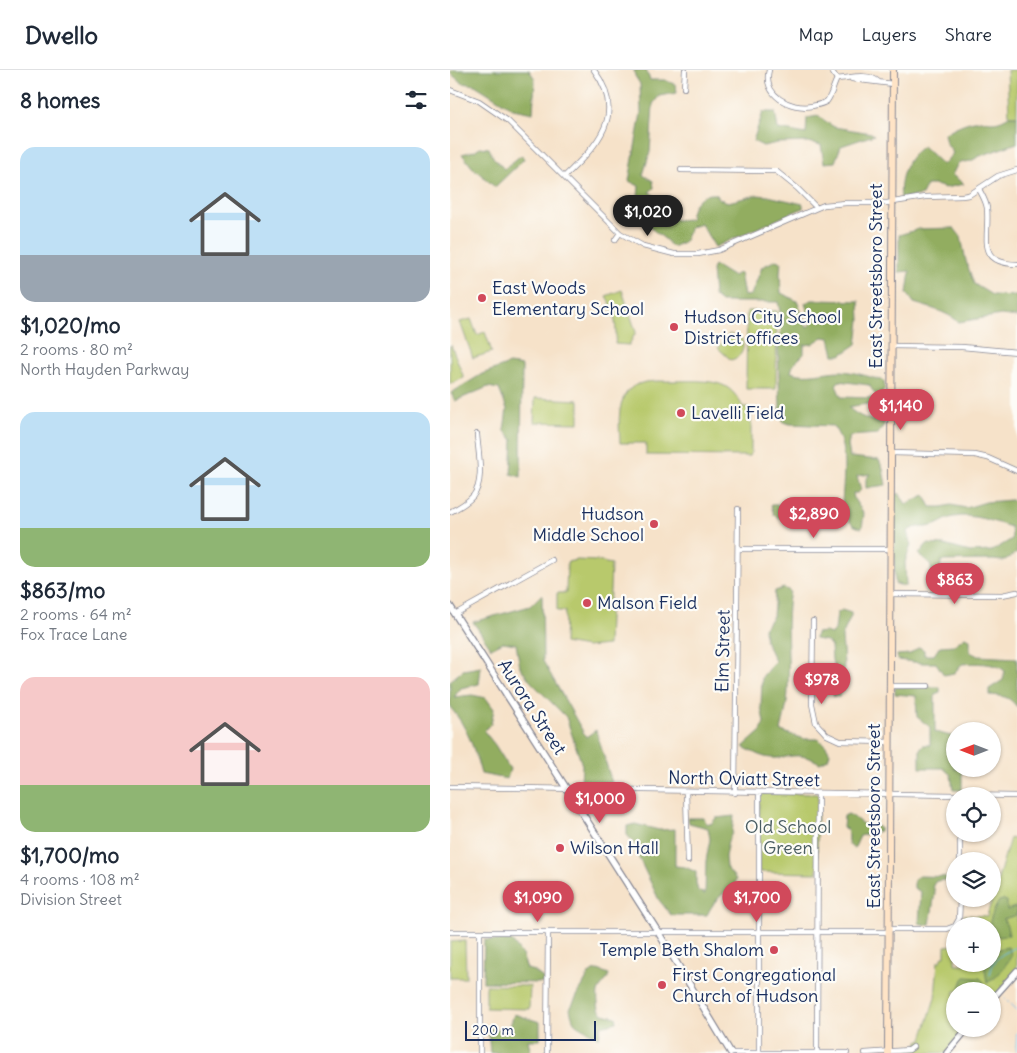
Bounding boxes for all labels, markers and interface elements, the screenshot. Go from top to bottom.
text: Dwello [25,20,98,50]
text: Map [798,23,833,46]
text: Layers [861,23,917,46]
text: Share [945,23,992,46]
icon: filters [402,86,430,114]
text: 8 homes [20,87,100,114]
icon: home [180,179,270,269]
street label: East Streetsboro Street [864,183,887,369]
pin: $1,020 [607,194,689,237]
text: $1,020 [624,201,672,221]
place label: East Woods Elementary School [492,276,644,320]
marker: East Woods Elementary School [476,292,488,304]
place label: Hudson City School District offices [684,305,841,349]
text: $1,020/mo [20,312,121,339]
marker: Hudson City School District offices [668,321,680,333]
text: 2 rooms · 80 m² [20,339,133,359]
text: North Hayden Parkway [20,359,189,379]
pin: $1,140 [860,388,942,431]
text: $1,140 [879,395,923,415]
place label: Lavelli Field [691,401,785,424]
marker: Lavelli Field [675,407,687,419]
icon: home [180,444,270,534]
pin: $2,890 [773,496,855,539]
place label: Hudson Middle School [532,502,644,546]
text: $2,890 [789,503,839,523]
marker: Hudson Middle School [648,518,660,530]
pin: $863 [925,562,985,605]
text: $863 [937,569,973,589]
text: $863/mo [20,577,105,604]
place label: Malson Field [597,591,698,614]
marker: Malson Field [581,597,593,609]
text: 2 rooms · 64 m² [20,604,132,624]
street label: Elm Street [710,609,735,693]
text: Fox Trace Lane [20,624,127,644]
street label: Aurora Street [493,655,572,759]
pin: $978 [792,662,852,705]
text: $978 [804,669,840,689]
icon: home [180,709,270,799]
north arrow [946,722,1001,778]
map controls [946,722,1001,1037]
street label: East Streetsboro Street [862,723,885,909]
street label: North Oviatt Street [668,766,820,791]
pin: $1,000 [559,782,641,824]
button: locate [946,787,1001,842]
text: $1,000 [575,788,625,808]
park label: Old School Green [745,815,831,859]
place label: Wilson Hall [570,836,659,859]
text: $1,700/mo [20,842,119,869]
marker: Wilson Hall [554,842,566,854]
button: layers [946,852,1001,907]
text: 4 rooms · 108 m² [20,869,140,889]
pin: $1,090 [497,880,579,923]
pin: $1,700 [716,880,798,923]
text: $1,090 [514,887,562,907]
text: $1,700 [733,887,781,907]
text: Division Street [20,889,122,909]
button: + [946,917,1001,972]
place label: Temple Beth Shalom [599,938,764,961]
marker: Temple Beth Shalom [768,944,780,956]
place label: First Congregational Church of Hudson [672,963,836,1007]
marker: First Congregational Church of Hudson [656,979,668,991]
button: − [946,982,1001,1037]
scale bar [465,1018,596,1041]
text: 200 m [472,1021,514,1039]

